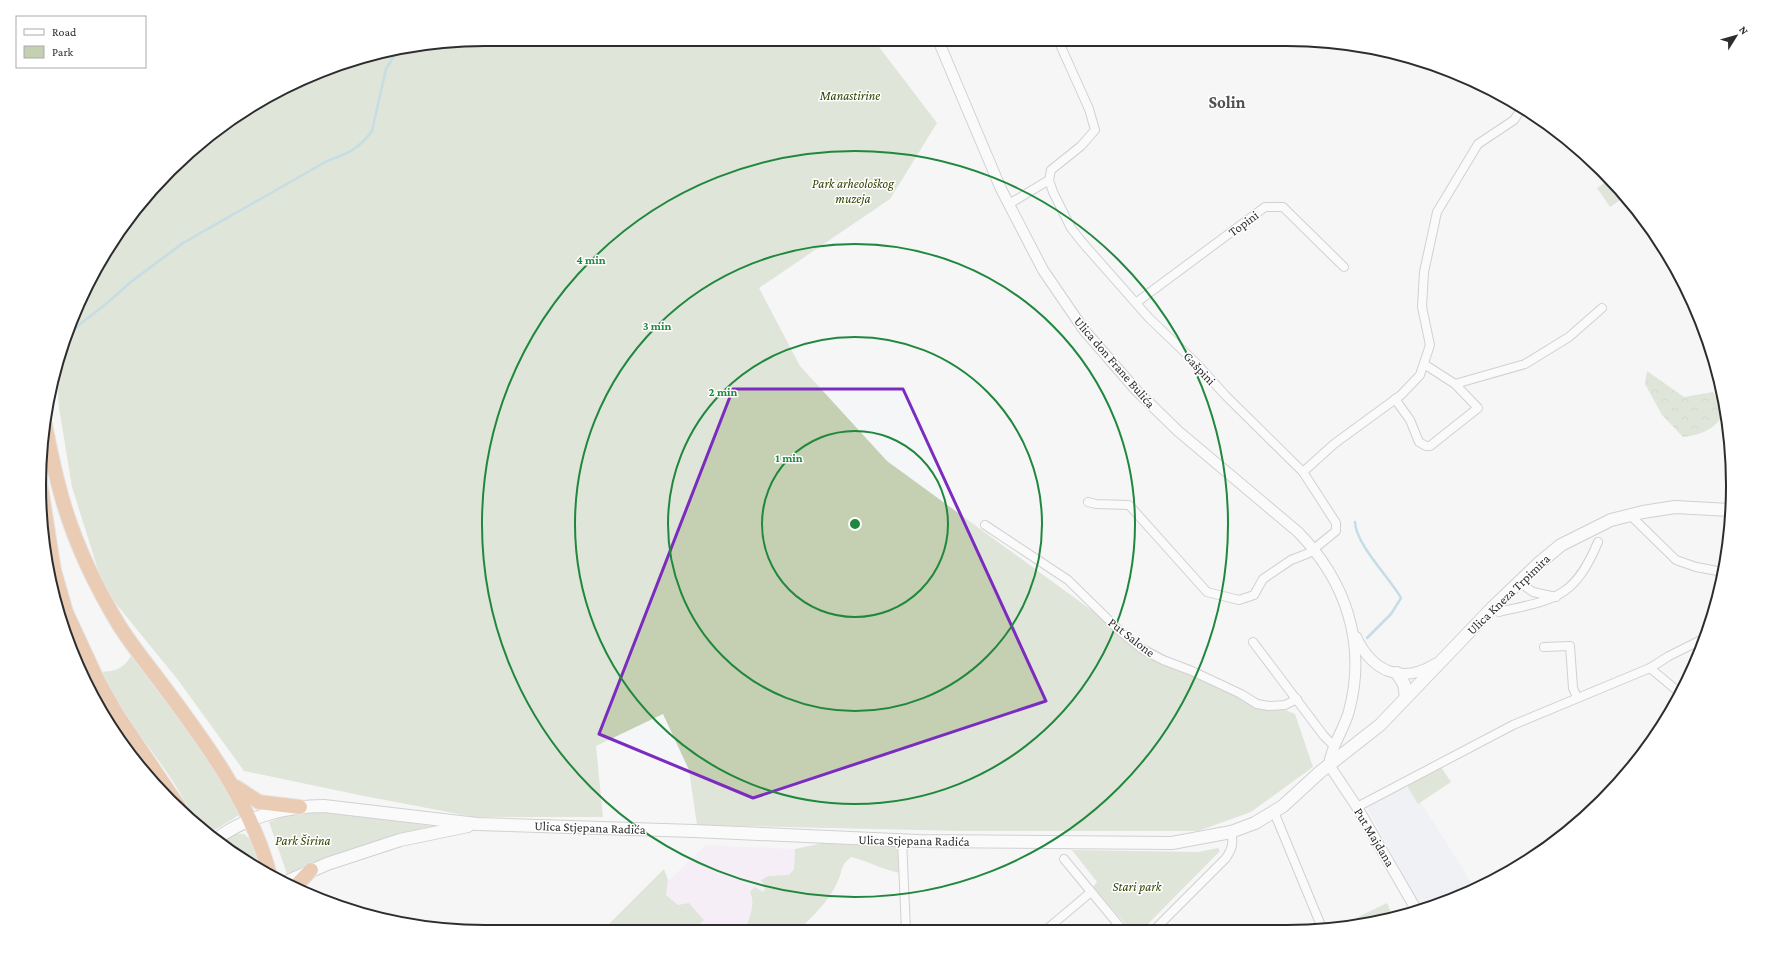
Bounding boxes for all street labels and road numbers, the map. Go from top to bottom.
street label: Topini [1225,207,1262,240]
street label: Ulica don Frane Bulića [1071,314,1158,411]
street label: Gašpini [1181,349,1219,389]
street label: Ulica Kneza Trpimira [1464,551,1553,638]
street label: Put Salone [1105,615,1158,660]
street label: Put Majdana [1350,805,1398,870]
street label: Ulica Stjepana Radića [534,818,646,838]
street label: Ulica Stjepana Radića [858,832,970,850]

